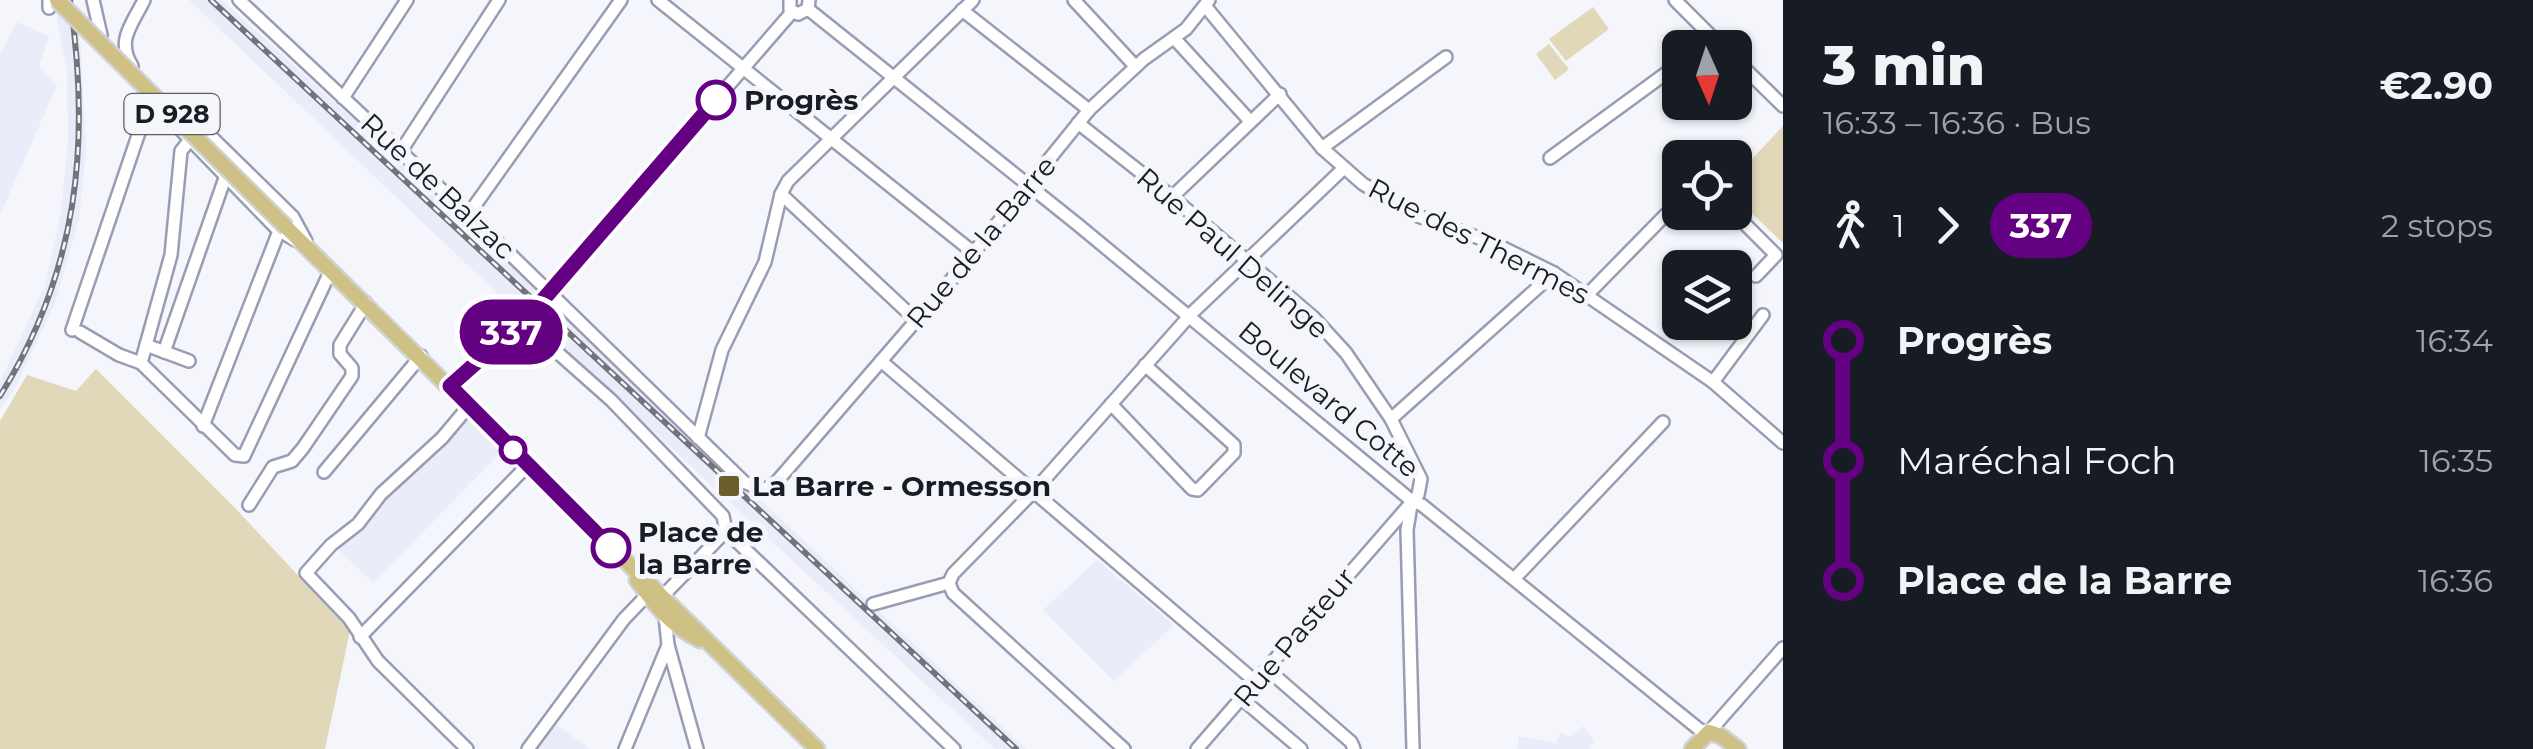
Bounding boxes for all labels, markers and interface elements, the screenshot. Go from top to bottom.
north arrow [1662,30,1752,120]
map controls [1662,30,1752,340]
text: 3 min [1823,32,1985,99]
text: €2.90 [2380,62,2493,109]
marker: Progrès [697,81,735,119]
place label: Progrès [744,83,858,117]
road number: D 928 [124,94,220,134]
text: 16:33 – 16:36 · Bus [1823,103,2091,142]
street label: Rue de Balzac [354,106,522,266]
button: locate [1662,140,1752,230]
street label: Rue de la Barre [899,149,1063,335]
street label: Rue Paul Delinge [1130,160,1336,346]
street label: Rue des Thermes [1363,171,1595,311]
icon: walk [1823,198,1878,253]
icon: forward [1920,198,1975,253]
text: 337 [2010,204,2072,247]
text: 1 [1893,206,1905,245]
text: 2 stops [2381,206,2493,245]
button: layers [1662,250,1752,340]
line badge: 337 [454,300,568,364]
text: 337 [480,311,542,354]
street label: Boulevard Cotte [1232,314,1426,484]
text: Progrès [1897,317,2052,364]
text: 16:34 [2416,321,2493,360]
unlabelled marker [500,437,526,463]
text: Maréchal Foch [1897,437,2177,484]
text: 16:35 [2419,441,2493,480]
place label: La Barre - Ormesson [752,469,1051,503]
marker: La Barre - Ormesson [716,473,742,499]
place label: Place de la Barre [638,515,763,581]
marker: Place de la Barre [592,529,630,567]
text: Place de la Barre [1897,557,2232,604]
street label: Rue Pasteur [1226,561,1362,713]
text: 16:36 [2418,561,2493,600]

